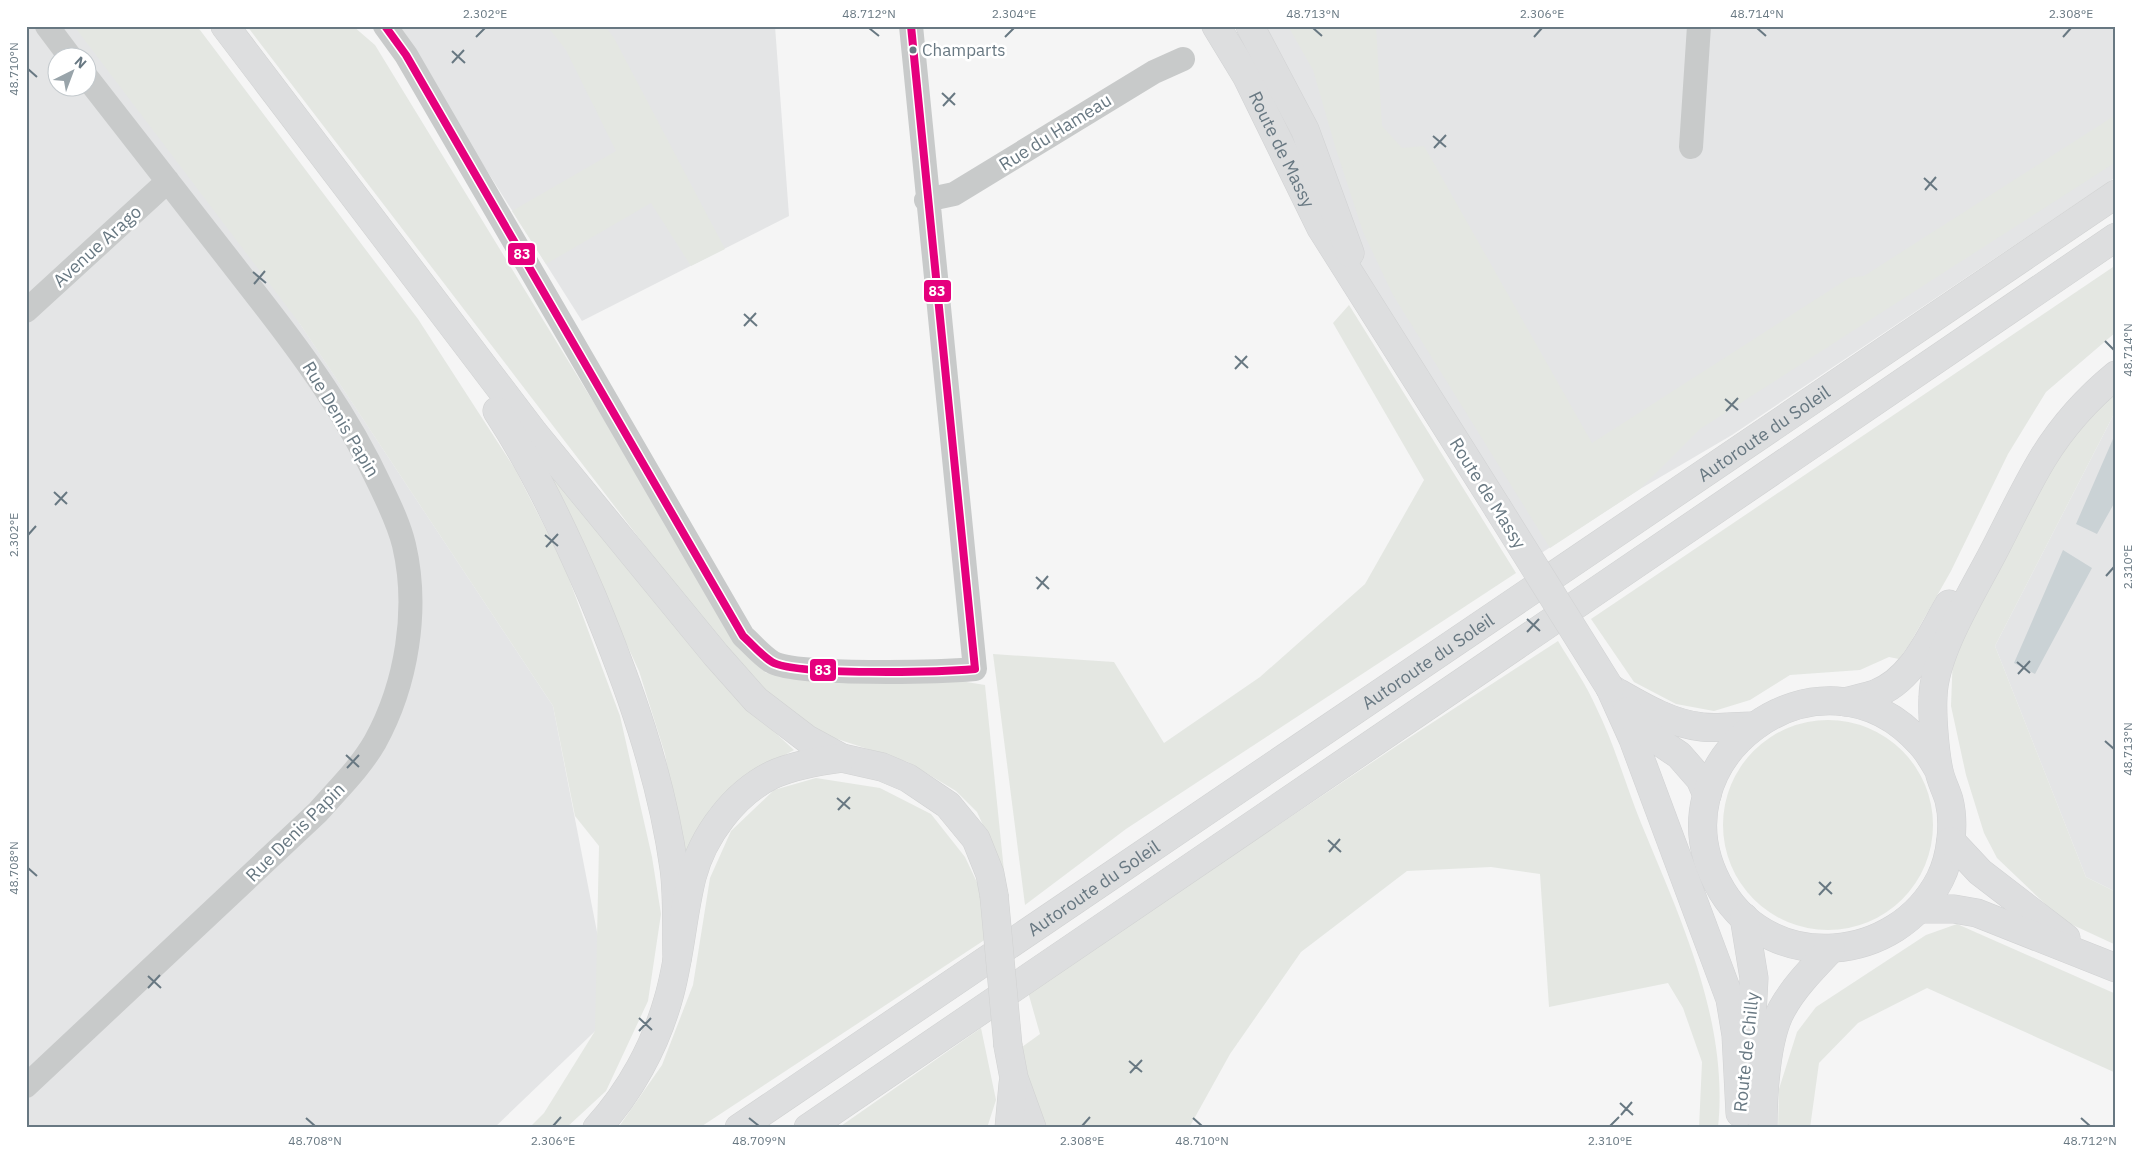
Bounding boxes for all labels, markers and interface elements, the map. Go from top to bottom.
text: 2.302°E [463,6,507,21]
text: 48.712°N [842,6,896,21]
text: 2.304°E [992,6,1036,21]
text: 48.713°N [1286,6,1340,21]
text: 2.306°E [1520,6,1564,21]
text: 48.714°N [1730,6,1784,21]
text: 2.308°E [2049,6,2093,21]
place label: Champarts [922,39,1006,61]
text: 48.710°N [6,42,21,96]
marker: Champarts [908,45,918,55]
north arrow [48,48,98,98]
text: N [71,52,90,72]
street label: Route de Massy [1244,87,1321,211]
street label: Rue du Hameau [994,88,1116,176]
street label: Avenue Arago [48,200,146,292]
line badge: 83 [507,242,536,266]
text: 83 [514,245,530,263]
line badge: 83 [923,279,952,303]
text: 83 [929,282,945,300]
text: 48.714°N [2120,323,2135,377]
street label: Rue Denis Papin [297,357,385,481]
street label: Autoroute du Soleil [1693,380,1834,486]
street label: Route de Massy [1445,433,1531,553]
text: 2.302°E [6,513,21,557]
text: 2.310°E [2120,545,2135,589]
street label: Autoroute du Soleil [1357,608,1498,714]
line badge: 83 [809,658,837,682]
text: 83 [815,661,831,679]
text: 48.713°N [2120,722,2135,776]
street label: Rue Denis Papin [241,778,349,886]
street label: Autoroute du Soleil [1023,835,1164,941]
text: 48.708°N [6,841,21,895]
street label: Route de Chilly [1728,991,1764,1113]
text: 48.708°N [288,1133,342,1148]
text: 2.306°E [531,1133,575,1148]
text: 48.709°N [732,1133,786,1148]
text: 2.308°E [1060,1133,1104,1148]
text: 48.710°N [1175,1133,1229,1148]
text: 2.310°E [1588,1133,1632,1148]
text: 48.712°N [2063,1133,2117,1148]

